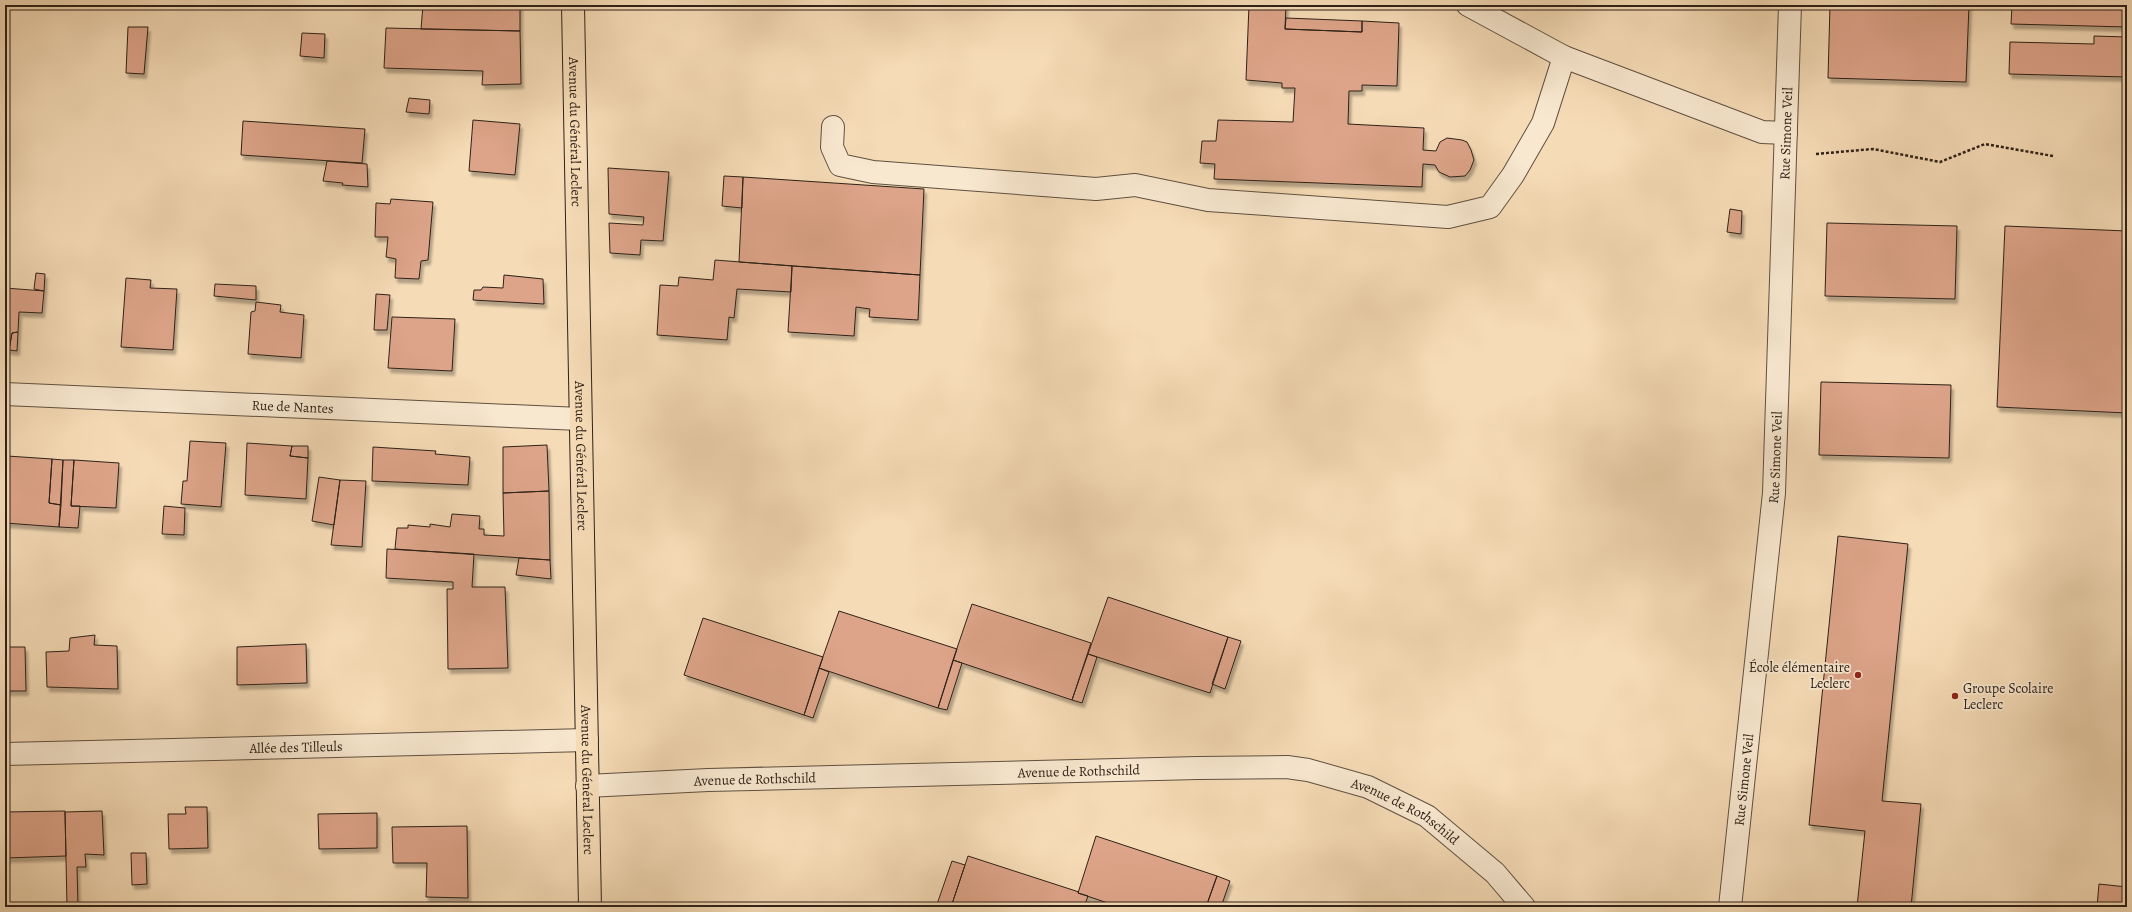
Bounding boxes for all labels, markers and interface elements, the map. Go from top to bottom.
street label: Avenue du Général Leclerc [564,56,586,207]
street label: Rue Simone Veil [1775,86,1797,180]
street label: Avenue du Général Leclerc [570,380,592,531]
street label: Rue de Nantes [251,396,334,418]
street label: Rue Simone Veil [1764,410,1787,505]
place label: École élémentaire Leclerc [1749,658,1850,693]
marker: École élémentaire Leclerc [1853,670,1863,680]
place label: Groupe Scolaire Leclerc [1963,679,2053,714]
marker: Groupe Scolaire Leclerc [1950,691,1960,701]
street label: Avenue du Général Leclerc [576,704,598,855]
street label: Rue Simone Veil [1730,732,1758,827]
street label: Allée des Tilleuls [248,737,343,758]
street label: Avenue de Rothschild [1016,760,1141,782]
street label: Avenue de Rothschild [692,768,817,791]
street label: Avenue de Rothschild [1348,773,1463,849]

